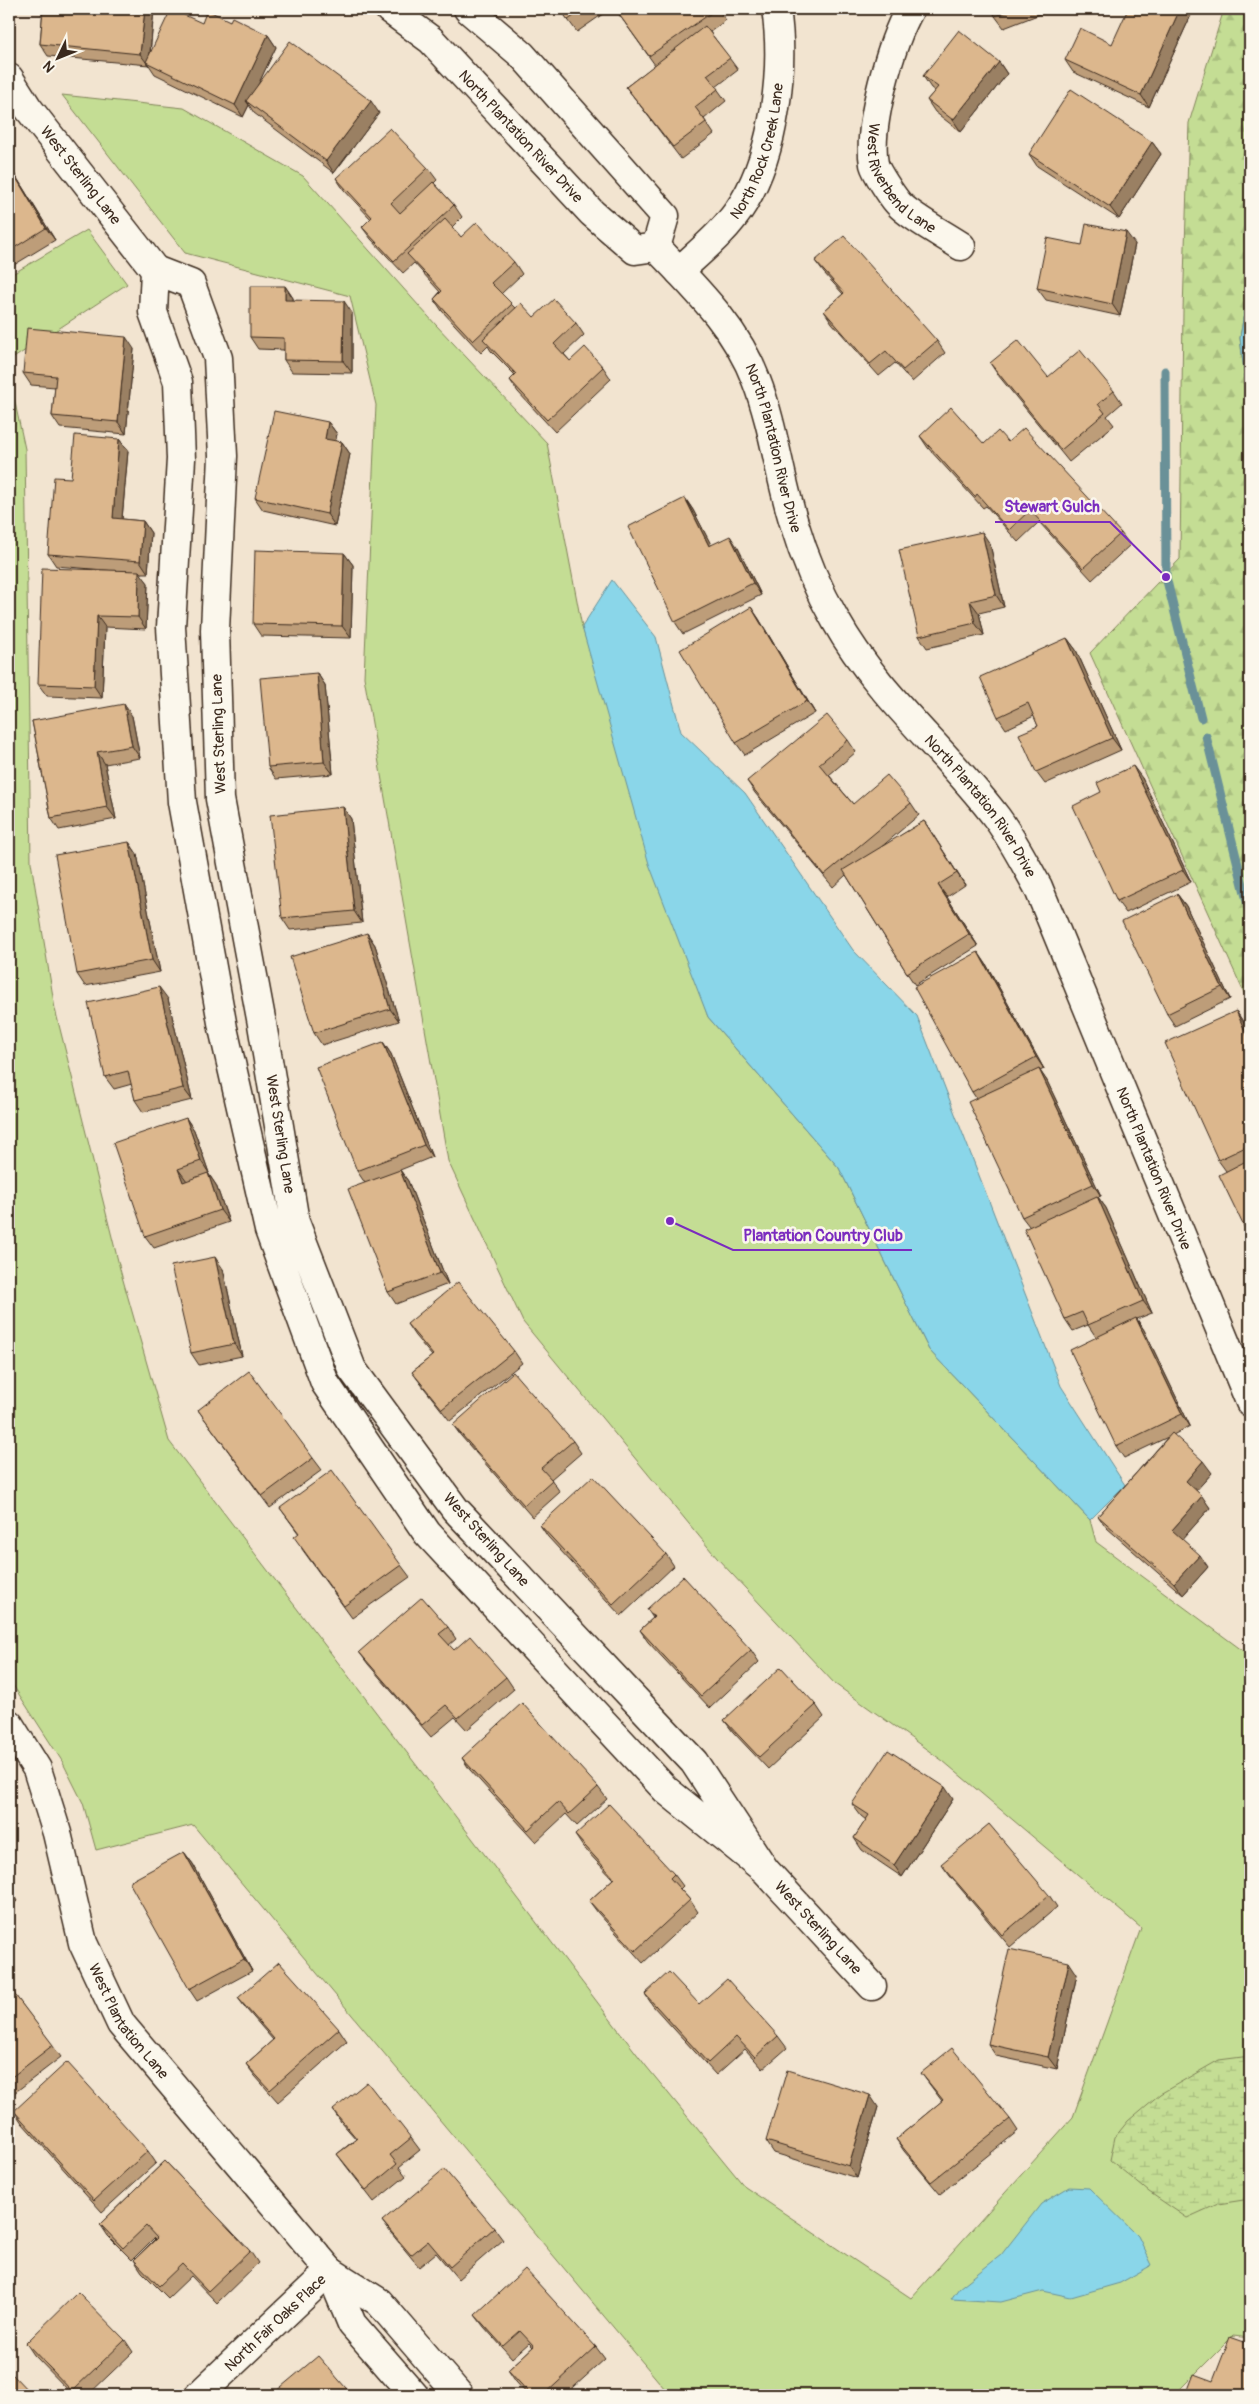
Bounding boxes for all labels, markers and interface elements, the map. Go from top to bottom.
north arrow [32,32,82,82]
text: N [39,57,58,76]
street label: North Plantation River Drive [454,66,588,207]
street label: North Rock Creek Lane [726,82,787,223]
street label: West Sterling Lane [36,122,126,229]
street label: West Riverbend Lane [863,122,940,238]
street label: North Plantation River Drive [741,361,806,535]
callout: Stewart Gulch [995,491,1110,522]
text: Stewart Gulch [1004,497,1100,517]
street label: West Sterling Lane [207,673,231,794]
street label: North Plantation River Drive [920,731,1041,881]
street label: West Sterling Lane [261,1073,299,1195]
street label: North Plantation River Drive [1112,1084,1196,1253]
callout: Plantation Country Club [733,1219,912,1250]
text: Plantation Country Club [743,1226,903,1246]
street label: West Sterling Lane [439,1489,534,1591]
street label: West Sterling Lane [770,1877,866,1979]
street label: West Plantation Lane [84,1960,173,2083]
street label: North Fair Oaks Place [220,2270,331,2375]

